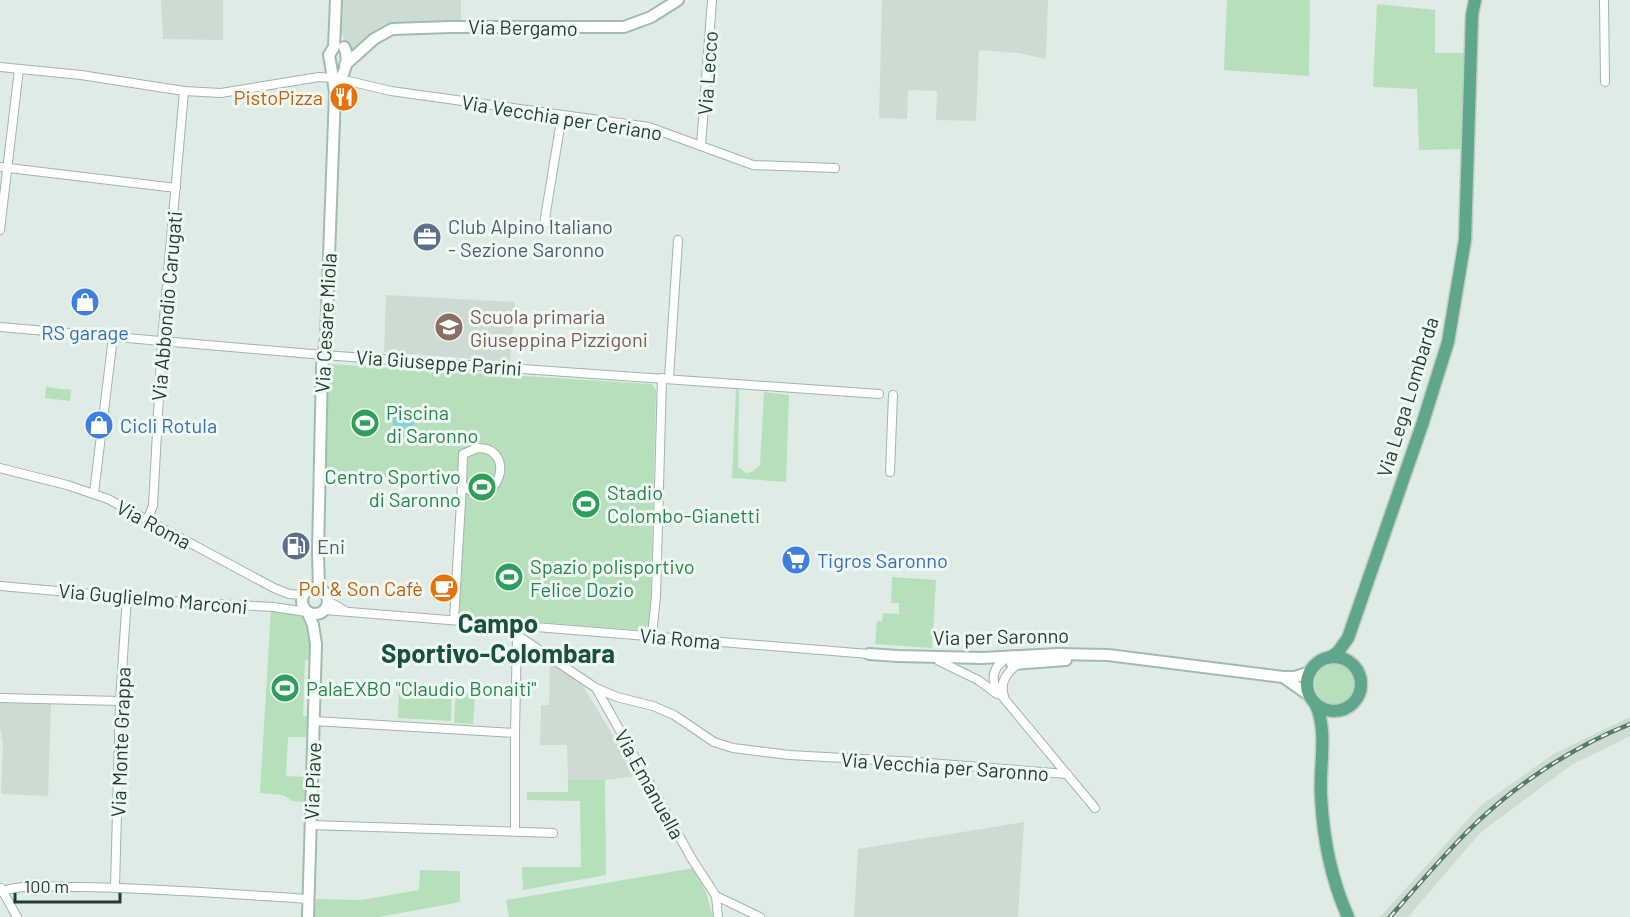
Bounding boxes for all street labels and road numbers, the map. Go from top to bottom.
street label: Via Bergamo [468,14,578,40]
street label: Via Lecco [692,30,722,116]
street label: Via Vecchia per Ceriano [460,89,664,145]
street label: Via Abbondio Carugati [146,210,186,402]
street label: Via Cesare Miola [309,252,341,394]
street label: Via Lega Lombarda [1371,314,1443,480]
street label: Via Giuseppe Parini [355,344,523,380]
street label: Via Roma [113,494,195,554]
street label: Via Guglielmo Marconi [57,578,249,618]
street label: Via Roma [639,623,721,653]
street label: Via per Saronno [933,623,1069,649]
street label: Via Monte Grappa [105,666,135,818]
street label: Via Emanuella [610,725,690,843]
street label: Via Piave [299,742,325,820]
street label: Via Vecchia per Saronno [840,747,1050,785]

